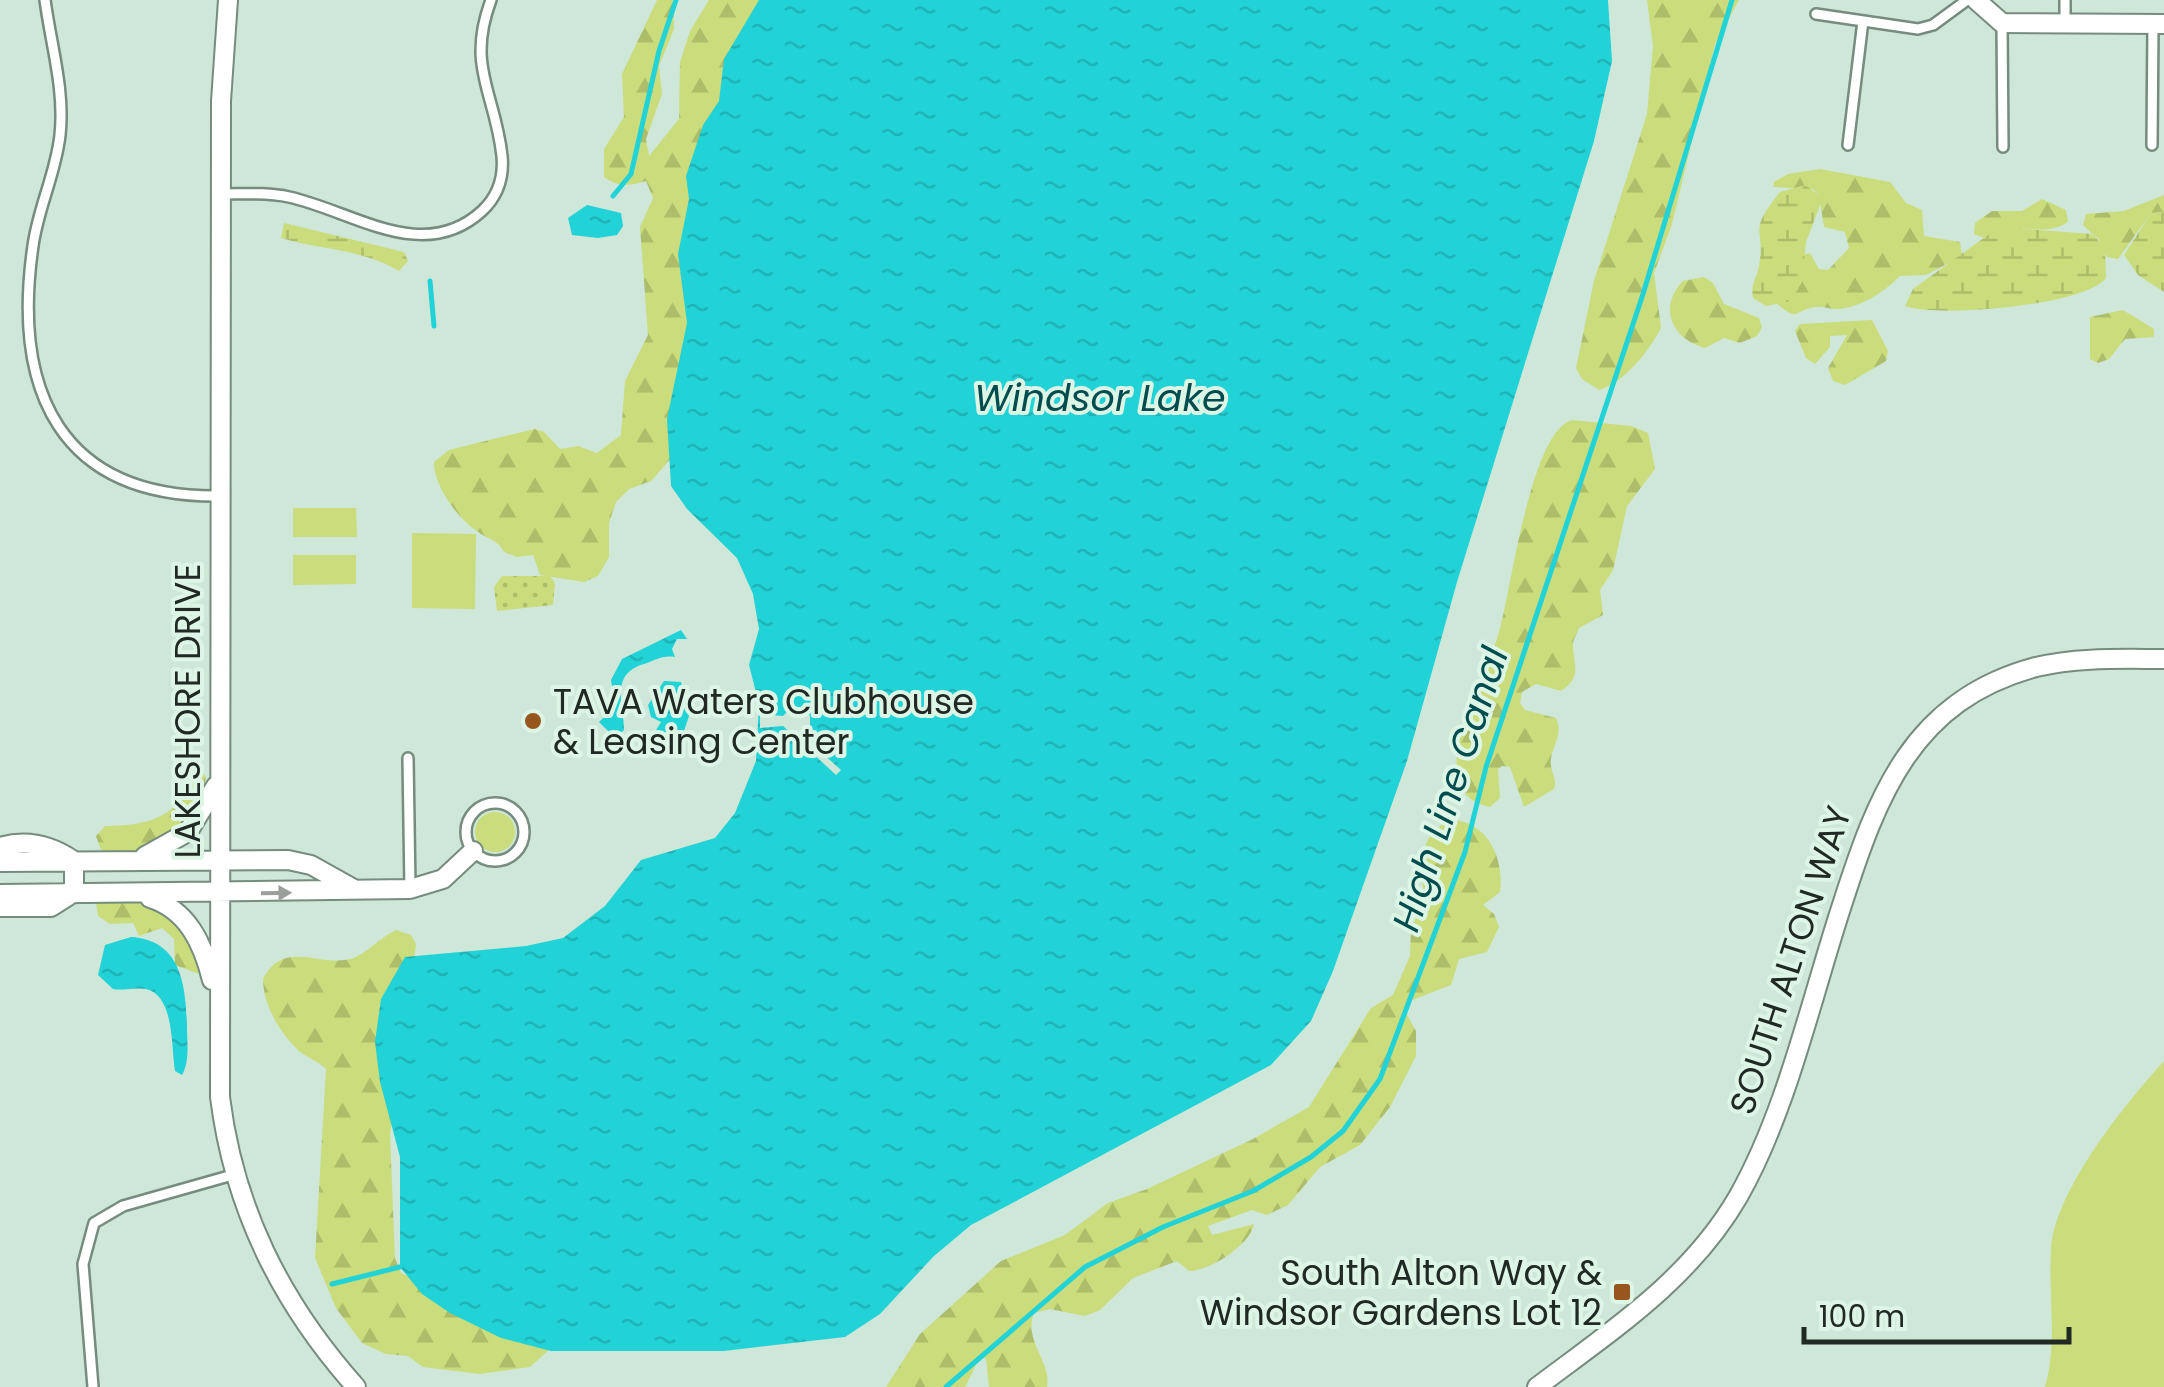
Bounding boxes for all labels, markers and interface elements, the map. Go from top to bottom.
water label: Windsor Lake [974,371,1226,424]
street label: LAKESHORE DRIVE [163,564,212,858]
water label: High Line Canal [1379,639,1521,938]
place label: TAVA Waters Clubhouse & Leasing Center [553,677,974,766]
marker: TAVA Waters Clubhouse & Leasing Center [522,710,544,732]
street label: SOUTH ALTON WAY [1717,800,1863,1120]
one-way arrow [261,884,293,900]
place label: South Alton Way & Windsor Gardens Lot 12 [1200,1248,1602,1337]
marker: South Alton Way & Windsor Gardens Lot 12 [1611,1281,1633,1303]
scale bar [1804,1282,2069,1344]
text: 100 m [1819,1295,1905,1338]

